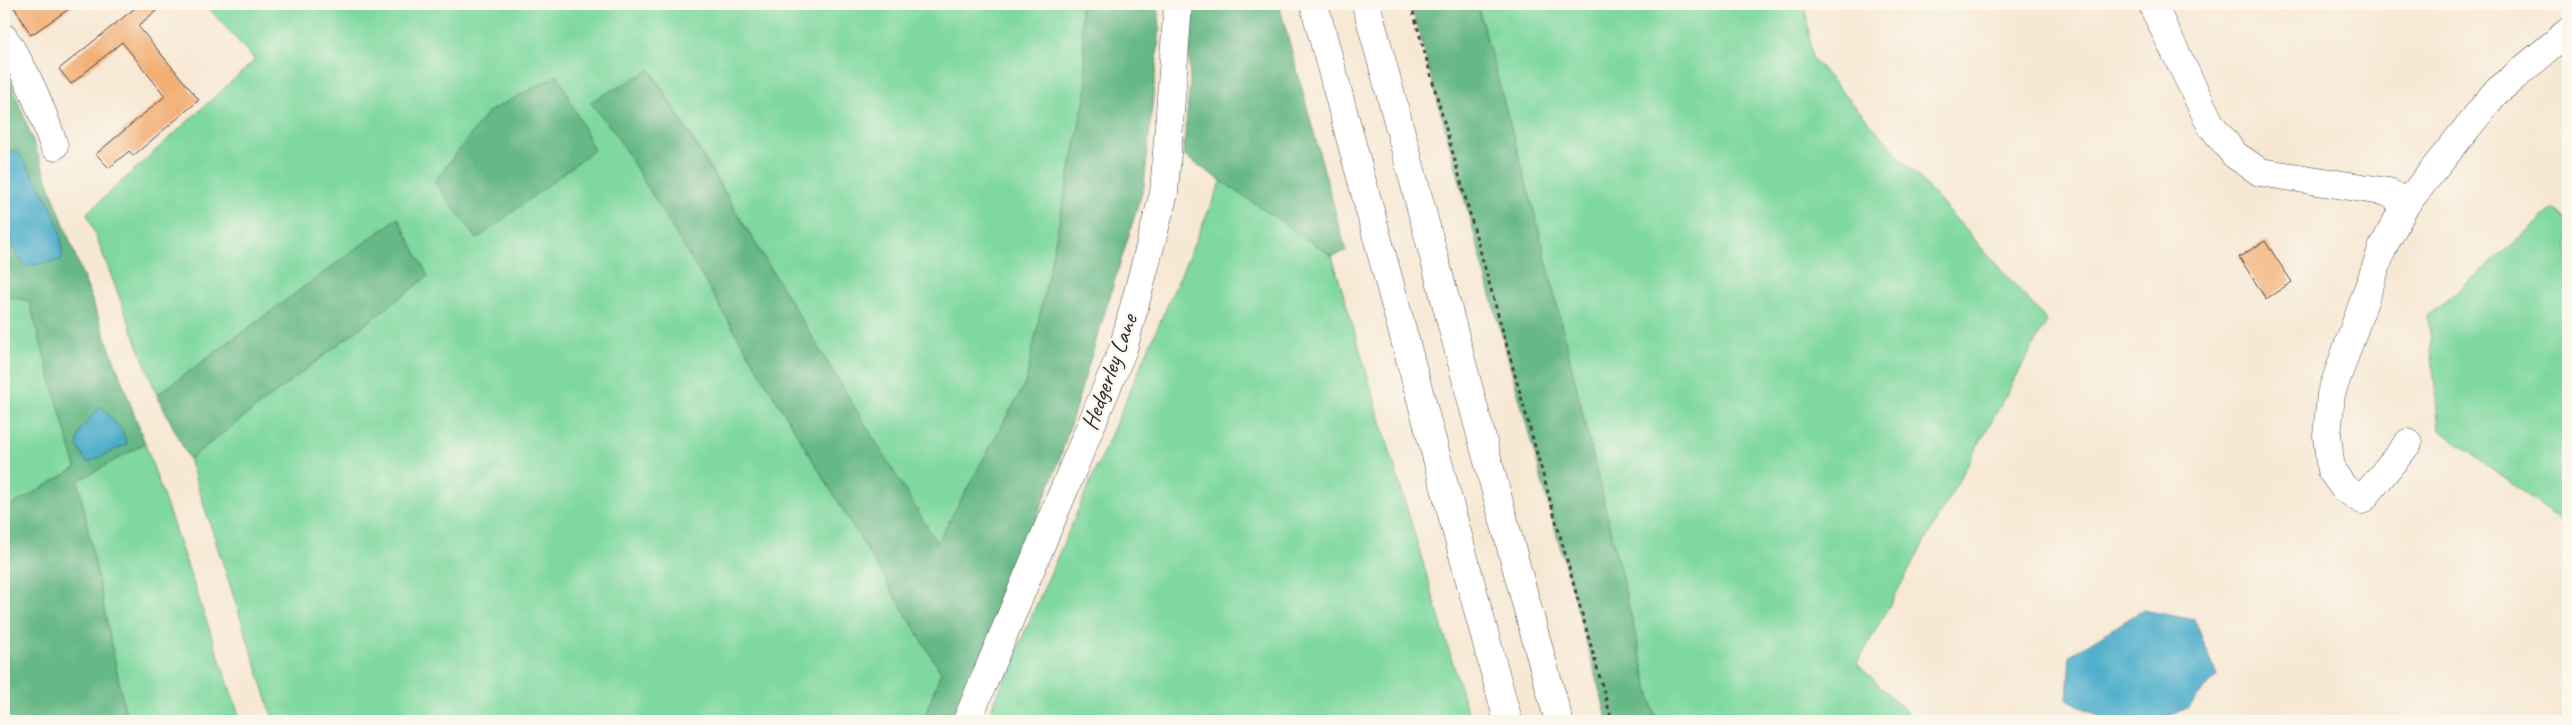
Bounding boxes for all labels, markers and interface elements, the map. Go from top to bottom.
street label: Hedgerley Lane [1074,308,1145,434]

